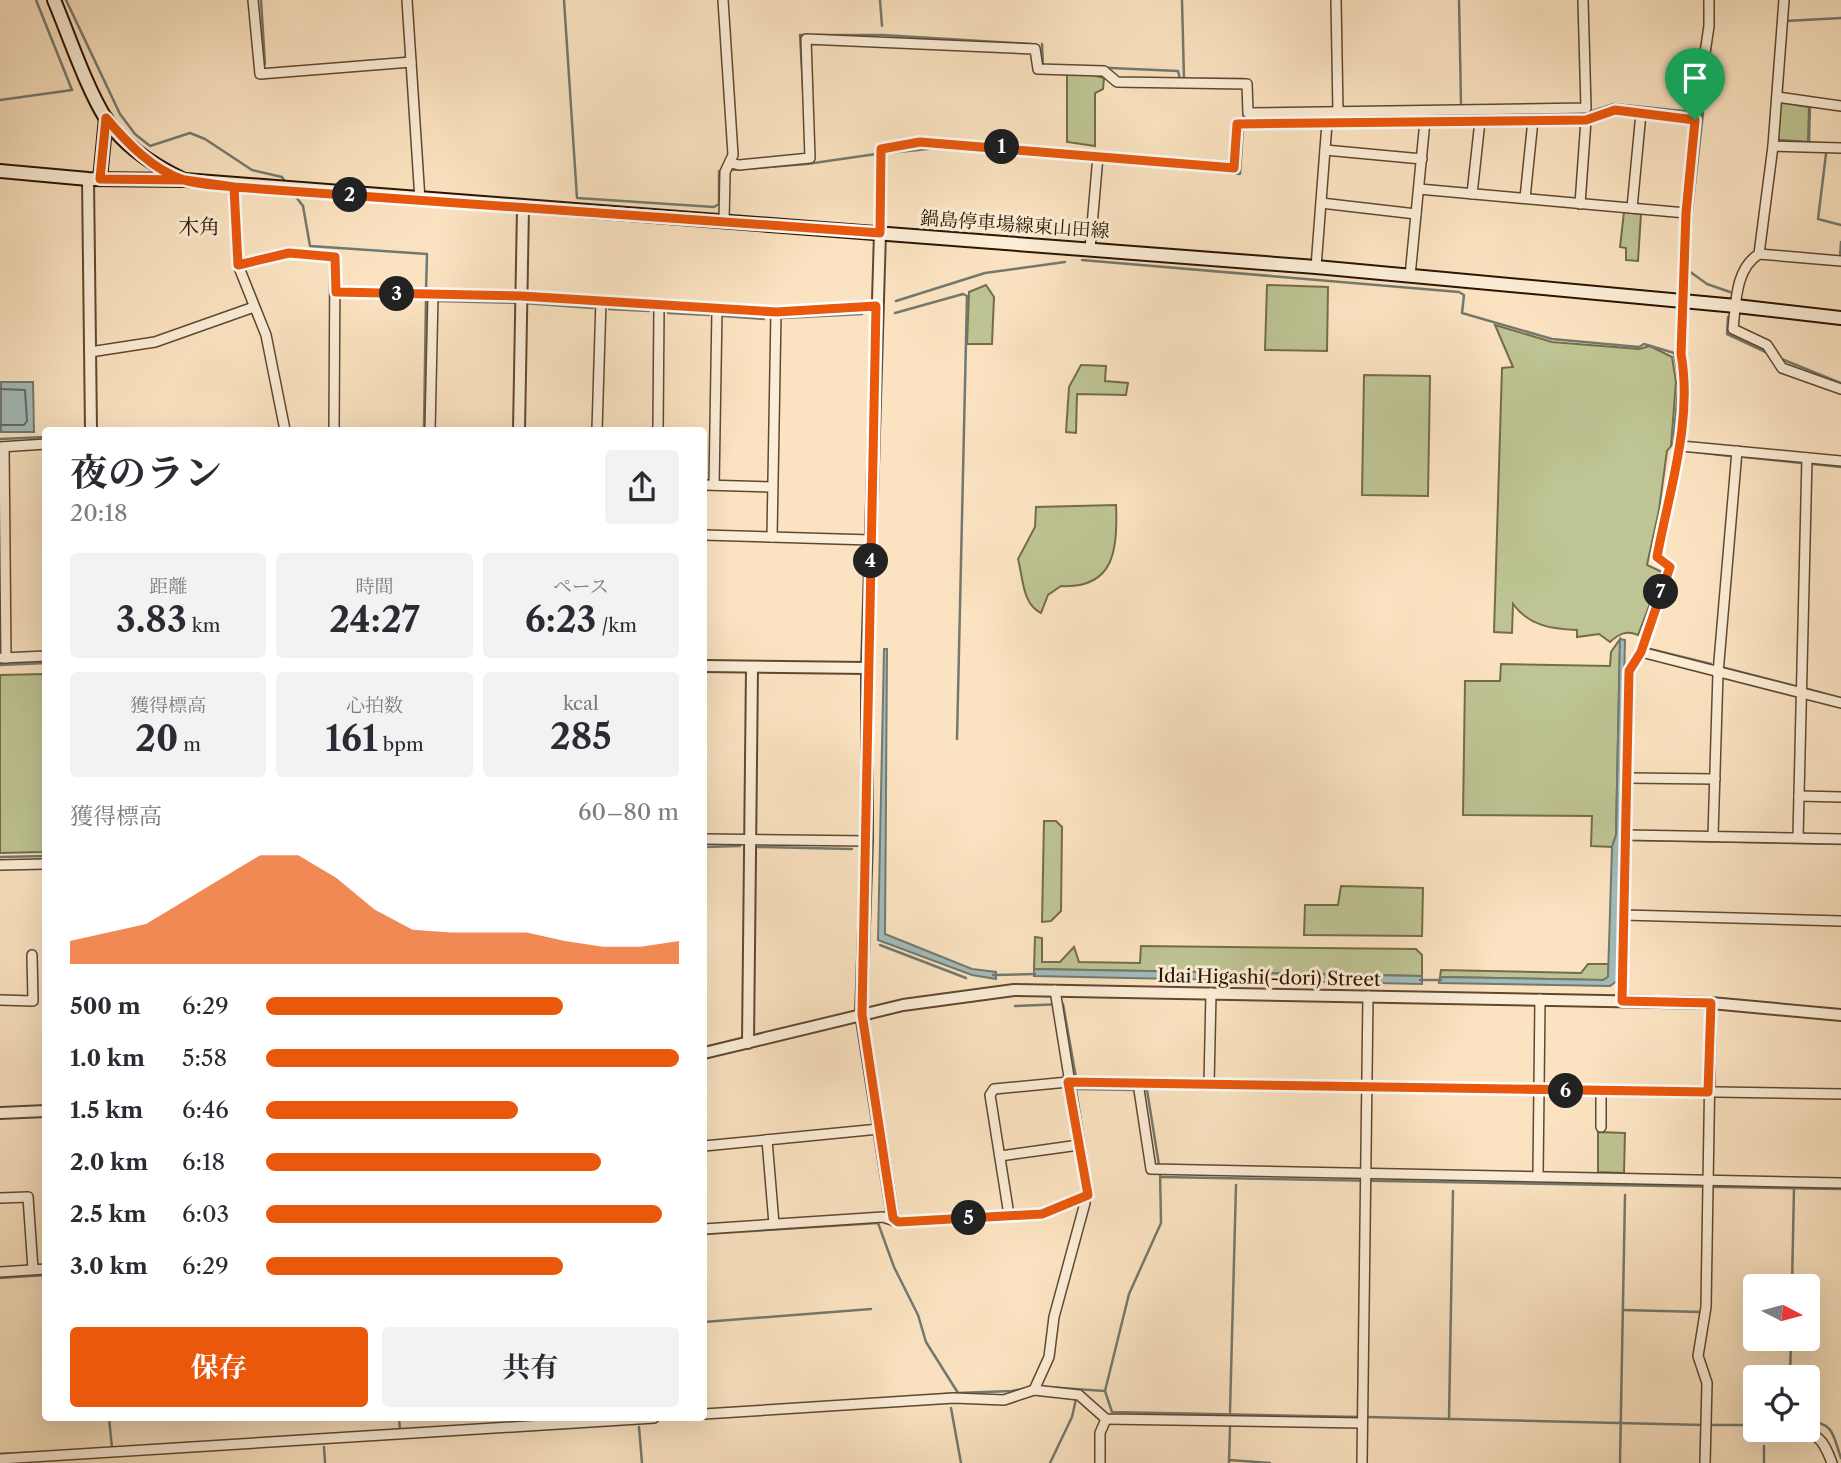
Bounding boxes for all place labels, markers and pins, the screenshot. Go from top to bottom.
pin [1665,48,1725,120]
pin: 1 [984,130,1020,164]
pin: 2 [332,178,368,212]
pin: 3 [380,276,414,312]
pin: 4 [854,544,888,578]
pin: 7 [1644,574,1678,610]
pin: 6 [1548,1074,1584,1108]
pin: 5 [951,1200,986,1236]

